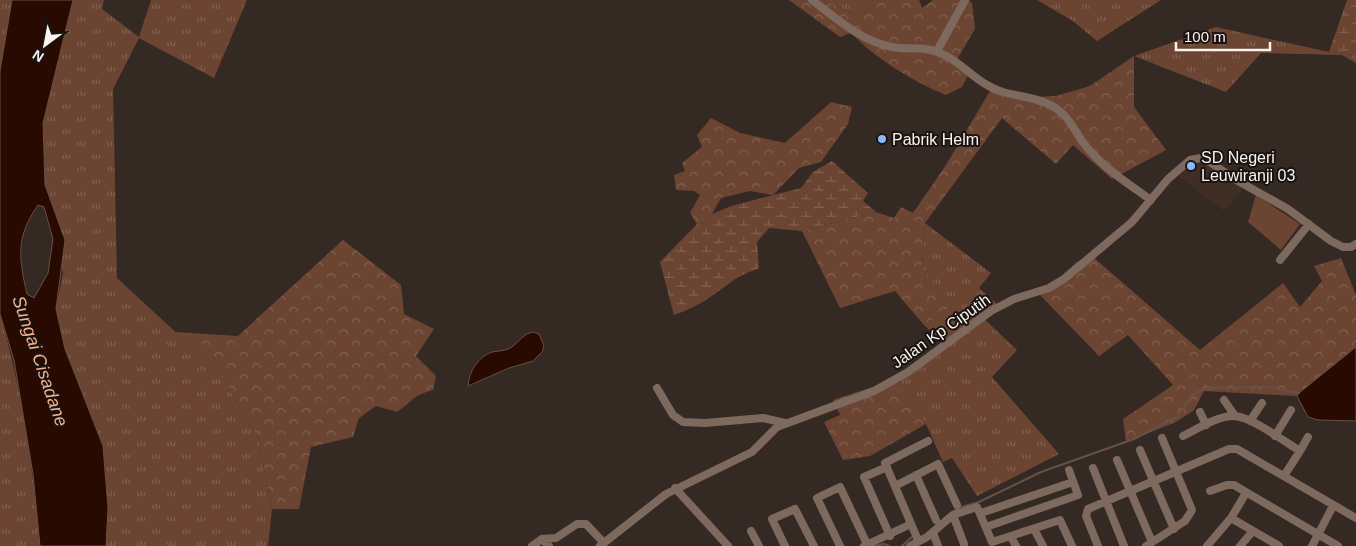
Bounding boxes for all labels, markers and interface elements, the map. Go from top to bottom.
north arrow [20,20,70,70]
scale bar [1176,20,1270,52]
text: 100 m [1184,28,1226,45]
text: N [30,47,47,65]
place label: Pabrik Helm [892,131,979,148]
marker: Pabrik Helm [876,133,888,145]
place label: SD Negeri Leuwiranji 03 [1201,149,1295,184]
marker: SD Negeri Leuwiranji 03 [1185,160,1197,172]
street label: Jalan Kp Ciputih [888,291,994,371]
water label: Sungai Cisadane [8,293,72,429]

